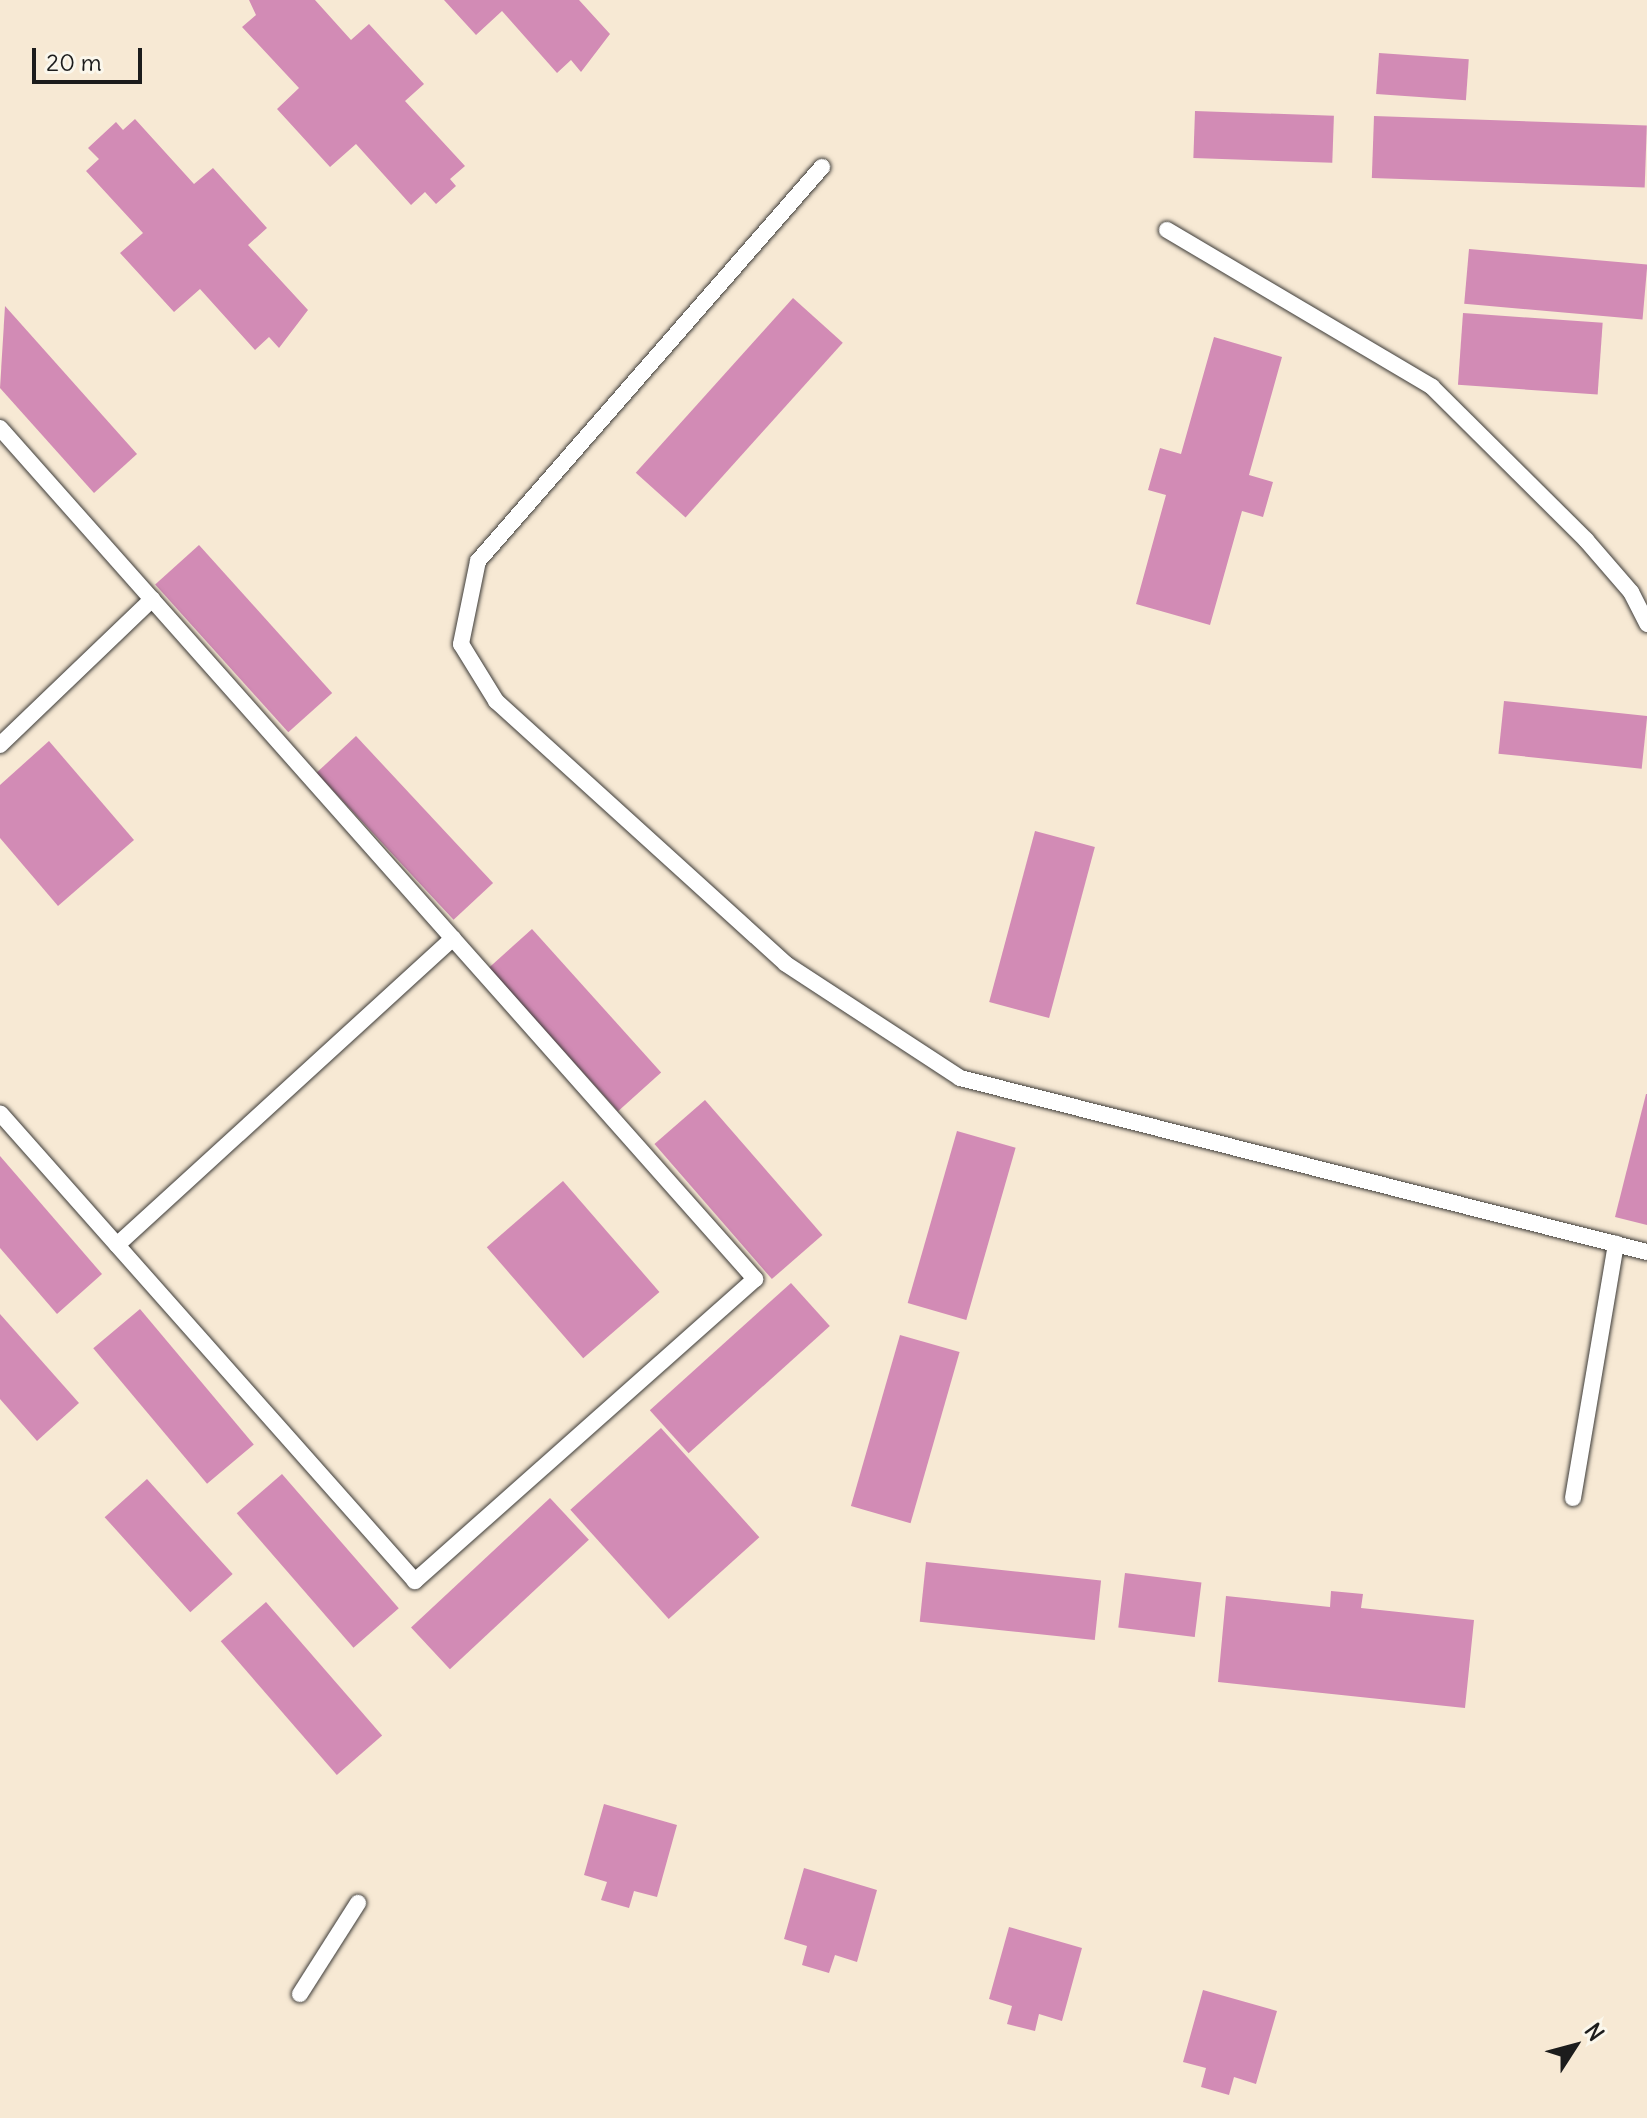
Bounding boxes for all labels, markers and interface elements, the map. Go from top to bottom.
scale bar [36,32,146,82]
text: 20 m [46,47,102,77]
north arrow [1535,2006,1615,2086]
text: N [1579,2018,1610,2046]

